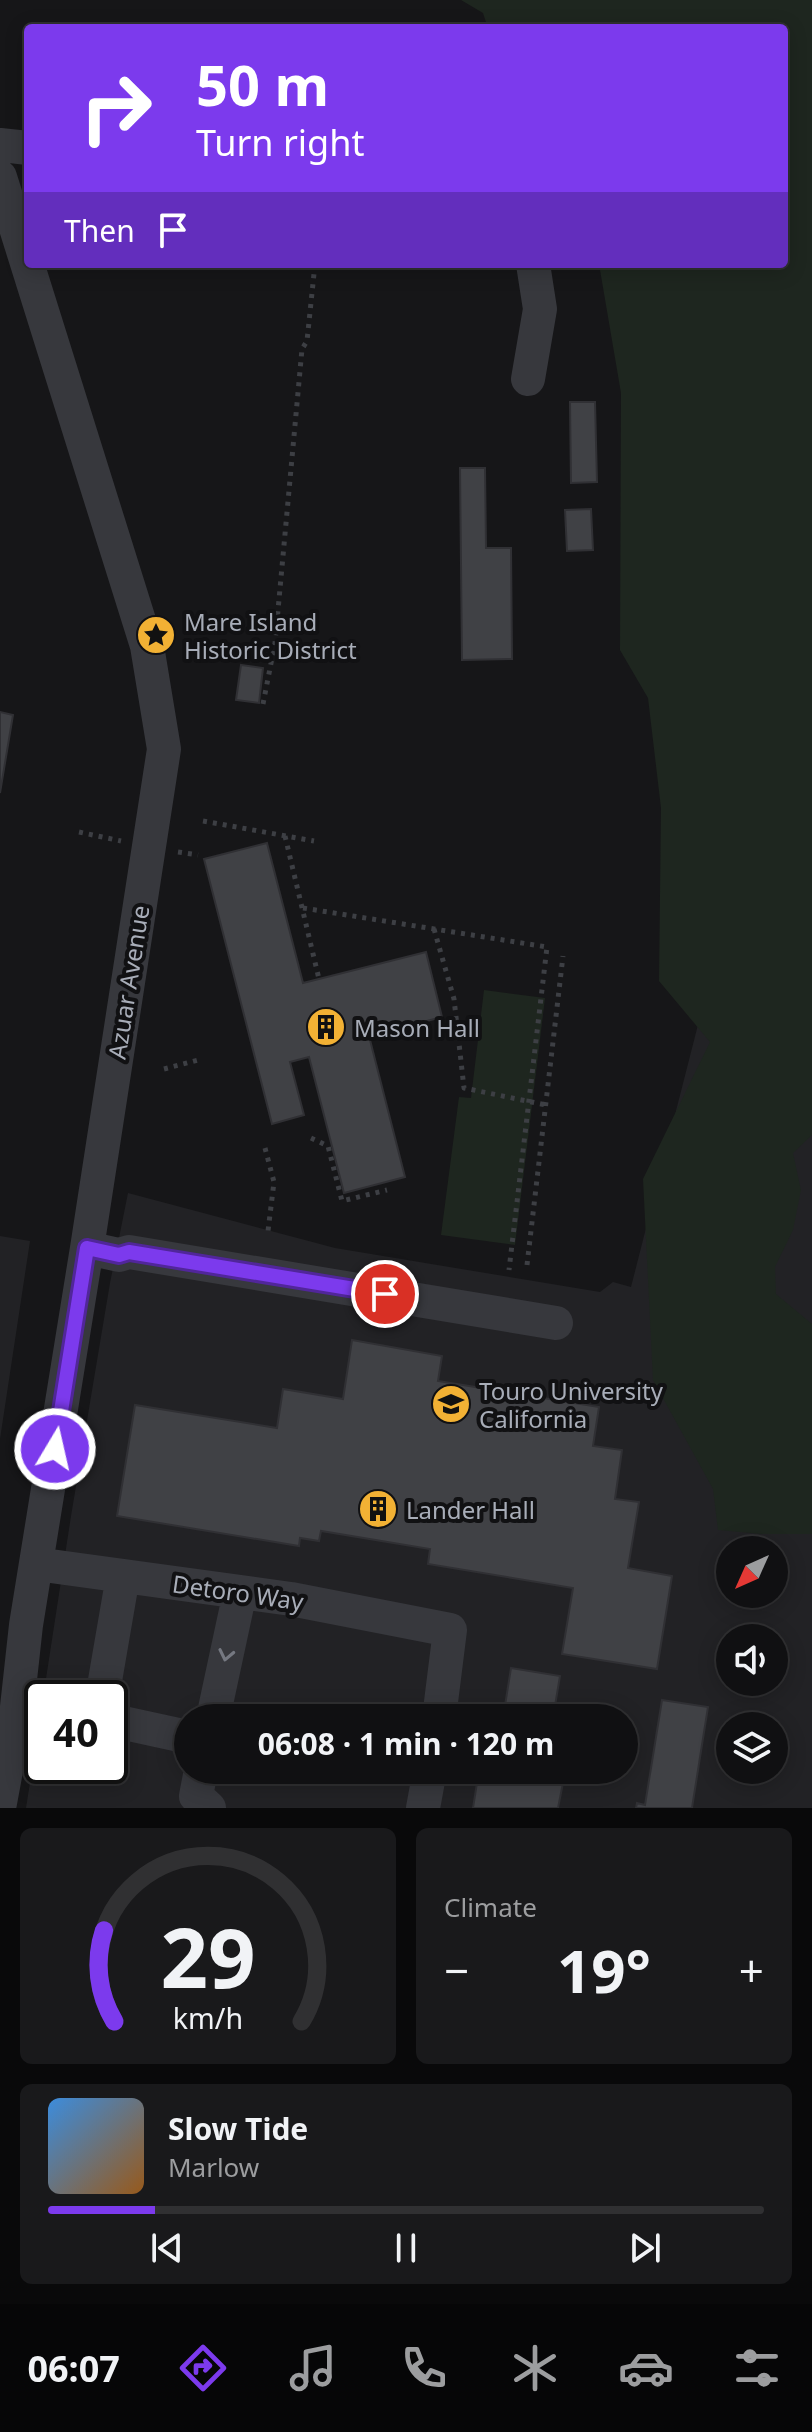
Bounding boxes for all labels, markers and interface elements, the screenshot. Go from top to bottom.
text: 50 m [196,46,329,122]
icon: right [64,56,168,160]
text: Turn right [196,118,364,167]
icon: arrive [151,208,195,252]
text: Then [64,210,135,251]
place label: Mare Island Historic District [184,605,357,666]
place icon: Mare Island Historic District [135,614,177,656]
street label: Azuar Avenue [100,903,156,1061]
building icon: Mason Hall [305,1006,347,1048]
place label: Mason Hall [354,1011,480,1044]
pin [351,1260,419,1328]
icon: arrive [363,1272,407,1316]
place label: Touro University California [479,1374,664,1435]
school or university icon: Touro University California [430,1383,472,1425]
position arrow [13,1407,97,1491]
building icon: Lander Hall [357,1488,399,1530]
place label: Lander Hall [406,1493,535,1526]
north arrow [716,1536,788,1608]
map controls [716,1536,788,1784]
street label: Detoro Way [170,1566,306,1618]
button: sound [716,1624,788,1696]
one-way arrow [218,1648,235,1661]
speed limit sign: 40 [24,1680,128,1784]
button: layers [716,1712,788,1784]
text: 06:08 · 1 min · 120 m [258,1723,554,1764]
text: Climate [444,1889,537,1925]
text: 29 [160,1899,256,2012]
text: 19° [557,1929,651,2011]
text: − [444,1940,469,2000]
text: + [739,1940,764,2000]
text: km/h [173,1998,243,2037]
text: Slow Tide [168,2108,308,2149]
text: Marlow [168,2149,259,2185]
icon: previous [145,2226,189,2270]
icon: pause [384,2226,428,2270]
icon: next [623,2226,667,2270]
icon: directions [175,2340,231,2396]
icon: music [285,2340,341,2396]
icon: phone [396,2340,452,2396]
icon: climate [507,2340,563,2396]
icon: car [618,2340,674,2396]
icon: filters [729,2340,785,2396]
text: 06:07 [27,2344,120,2393]

